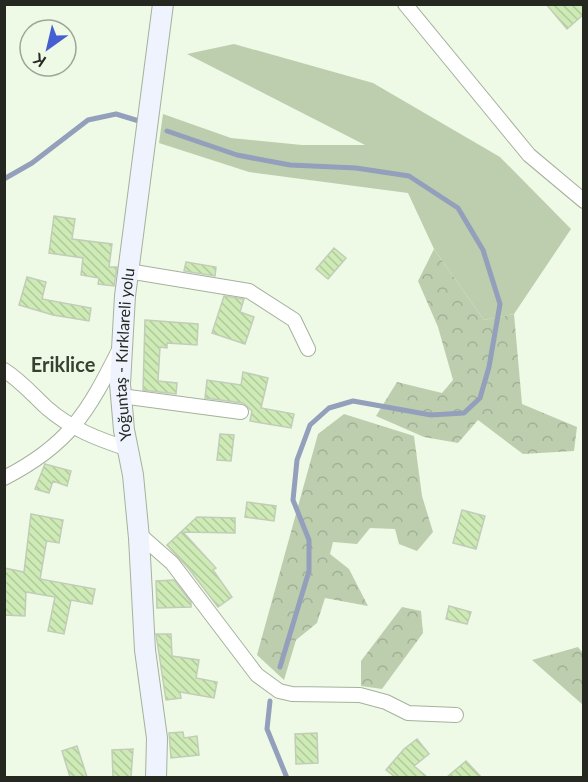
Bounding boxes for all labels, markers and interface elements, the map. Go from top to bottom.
north arrow [18,18,78,78]
text: K [29,49,49,72]
street label: Yoğuntaş - Kırklareli yolu [110,267,138,443]
district label: Eriklice [31,352,96,376]

